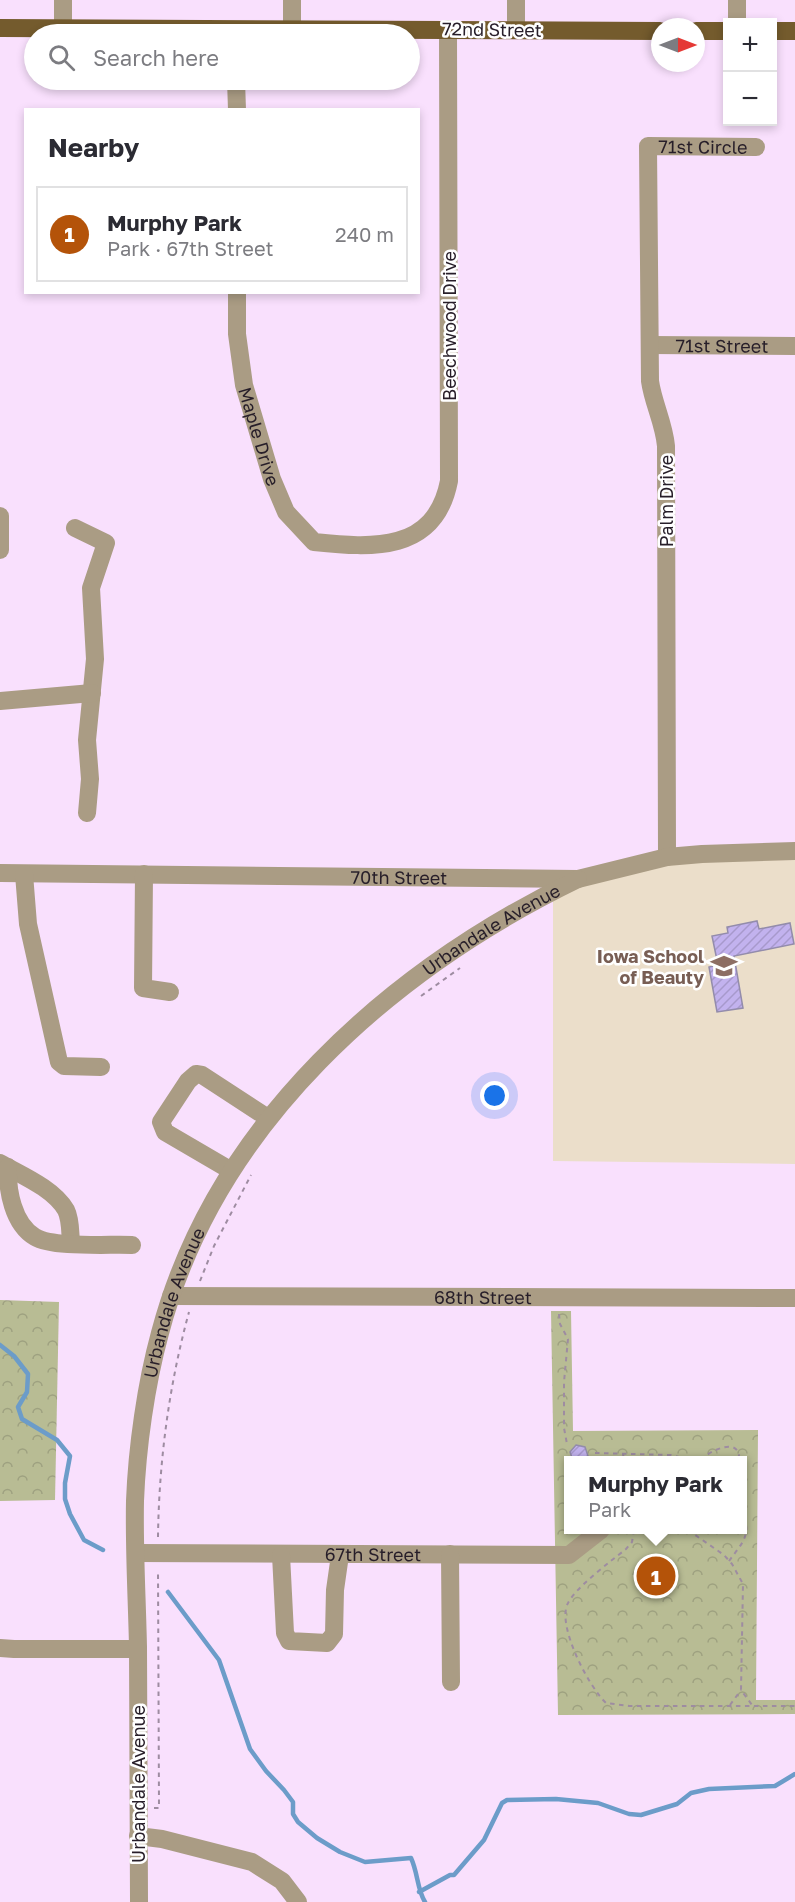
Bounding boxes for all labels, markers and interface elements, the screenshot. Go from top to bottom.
street label: 72nd Street [442,17,542,41]
north arrow [651,18,705,72]
map controls [723,18,777,126]
button: + [723,18,777,72]
search box [24,24,420,90]
icon: search [45,41,78,74]
text: Search here [93,44,219,71]
button: − [723,72,777,126]
text: Nearby [48,132,139,163]
street label: 71st Circle [658,135,748,158]
text: Murphy Park [107,209,242,236]
text: 1 [64,222,75,246]
text: 240 m [335,222,394,246]
text: Park · 67th Street [107,236,274,260]
street label: Beechwood Drive [438,251,460,401]
street label: 71st Street [675,334,769,357]
street label: Maple Drive [234,384,285,489]
street label: Palm Drive [655,455,677,547]
street label: 70th Street [350,866,448,889]
street label: Urbandale Avenue [418,879,564,980]
place label: Iowa School of Beauty [597,945,704,988]
school or university icon: Iowa School of Beauty [709,951,739,981]
your location [480,1081,509,1110]
street label: Urbandale Avenue [139,1224,209,1380]
street label: 68th Street [434,1286,532,1308]
popup [564,1456,747,1534]
text: Murphy Park [588,1470,723,1497]
text: Park [588,1497,631,1521]
street label: 67th Street [325,1543,421,1565]
pin: 1 [636,1554,676,1598]
street label: Urbandale Avenue [127,1705,149,1863]

